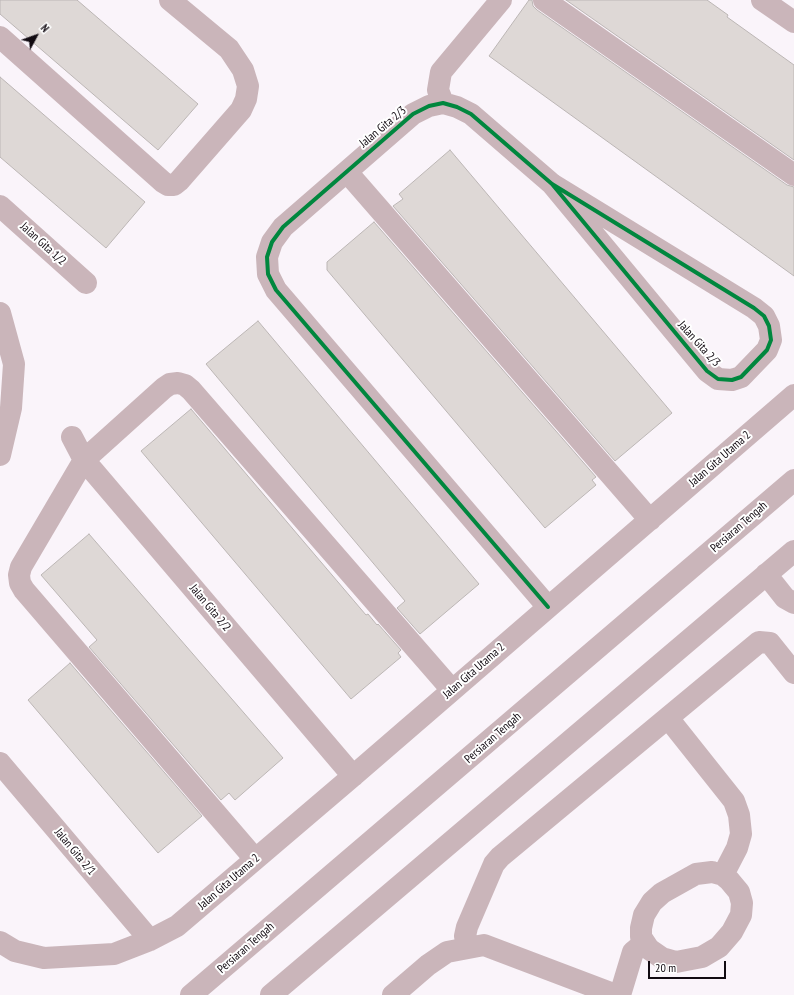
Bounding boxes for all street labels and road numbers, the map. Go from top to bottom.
street label: Jalan Gita 2/3 [357,103,409,151]
street label: Jalan Gita 1/2 [17,220,69,268]
street label: Jalan Gita 2/3 [675,318,723,370]
street label: Jalan Gita Utama 2 [686,428,754,490]
street label: Persiaran Tengah [708,499,770,555]
street label: Jalan Gita 2/2 [186,582,234,634]
street label: Jalan Gita Utama 2 [440,640,508,702]
street label: Persiaran Tengah [462,710,524,766]
street label: Jalan Gita 2/1 [51,826,99,878]
street label: Jalan Gita Utama 2 [195,851,263,913]
street label: Persiaran Tengah [215,920,277,976]

